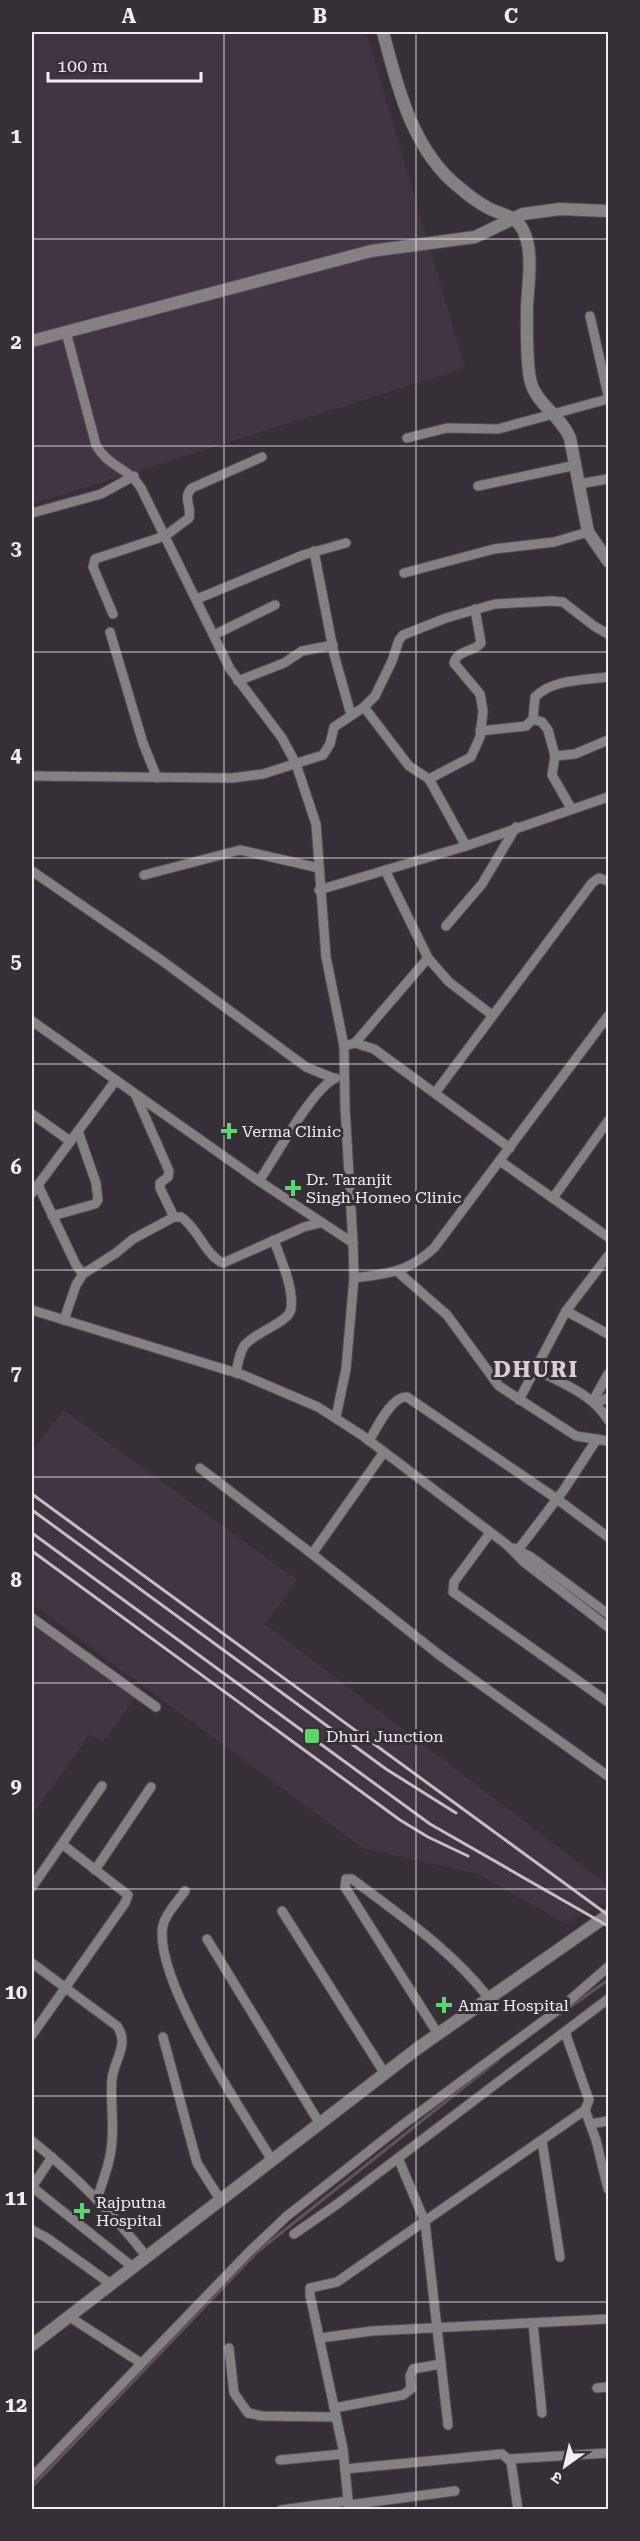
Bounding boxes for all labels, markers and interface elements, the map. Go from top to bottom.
text: A [122,4,137,28]
text: B [313,4,327,28]
text: C [504,4,518,28]
scale bar [48,45,201,83]
text: 100 m [57,55,108,76]
text: 1 [10,124,22,148]
text: 2 [10,330,22,354]
text: 3 [10,536,22,560]
text: 4 [10,743,22,767]
text: 5 [10,949,22,973]
marker: Verma Clinic [220,1122,238,1140]
place label: Verma Clinic [242,1122,341,1141]
text: 6 [10,1155,22,1179]
place label: Dr. Taranjit Singh Homeo Clinic [306,1170,461,1207]
marker: Dr. Taranjit Singh Homeo Clinic [284,1179,302,1197]
district label: DHURI [493,1357,579,1382]
text: 7 [10,1361,22,1385]
text: 8 [10,1568,22,1592]
marker: Dhuri Junction [303,1727,321,1745]
place label: Dhuri Junction [326,1727,444,1746]
text: 9 [10,1774,22,1798]
text: 10 [5,1980,27,2004]
marker: Amar Hospital [435,1996,453,2014]
place label: Amar Hospital [458,1996,569,2015]
text: 11 [5,2186,27,2210]
place label: Rajputna Hospital [96,2193,166,2230]
marker: Rajputna Hospital [73,2202,91,2220]
text: 12 [5,2393,27,2417]
north arrow [535,2436,595,2496]
text: उ [547,2467,566,2489]

